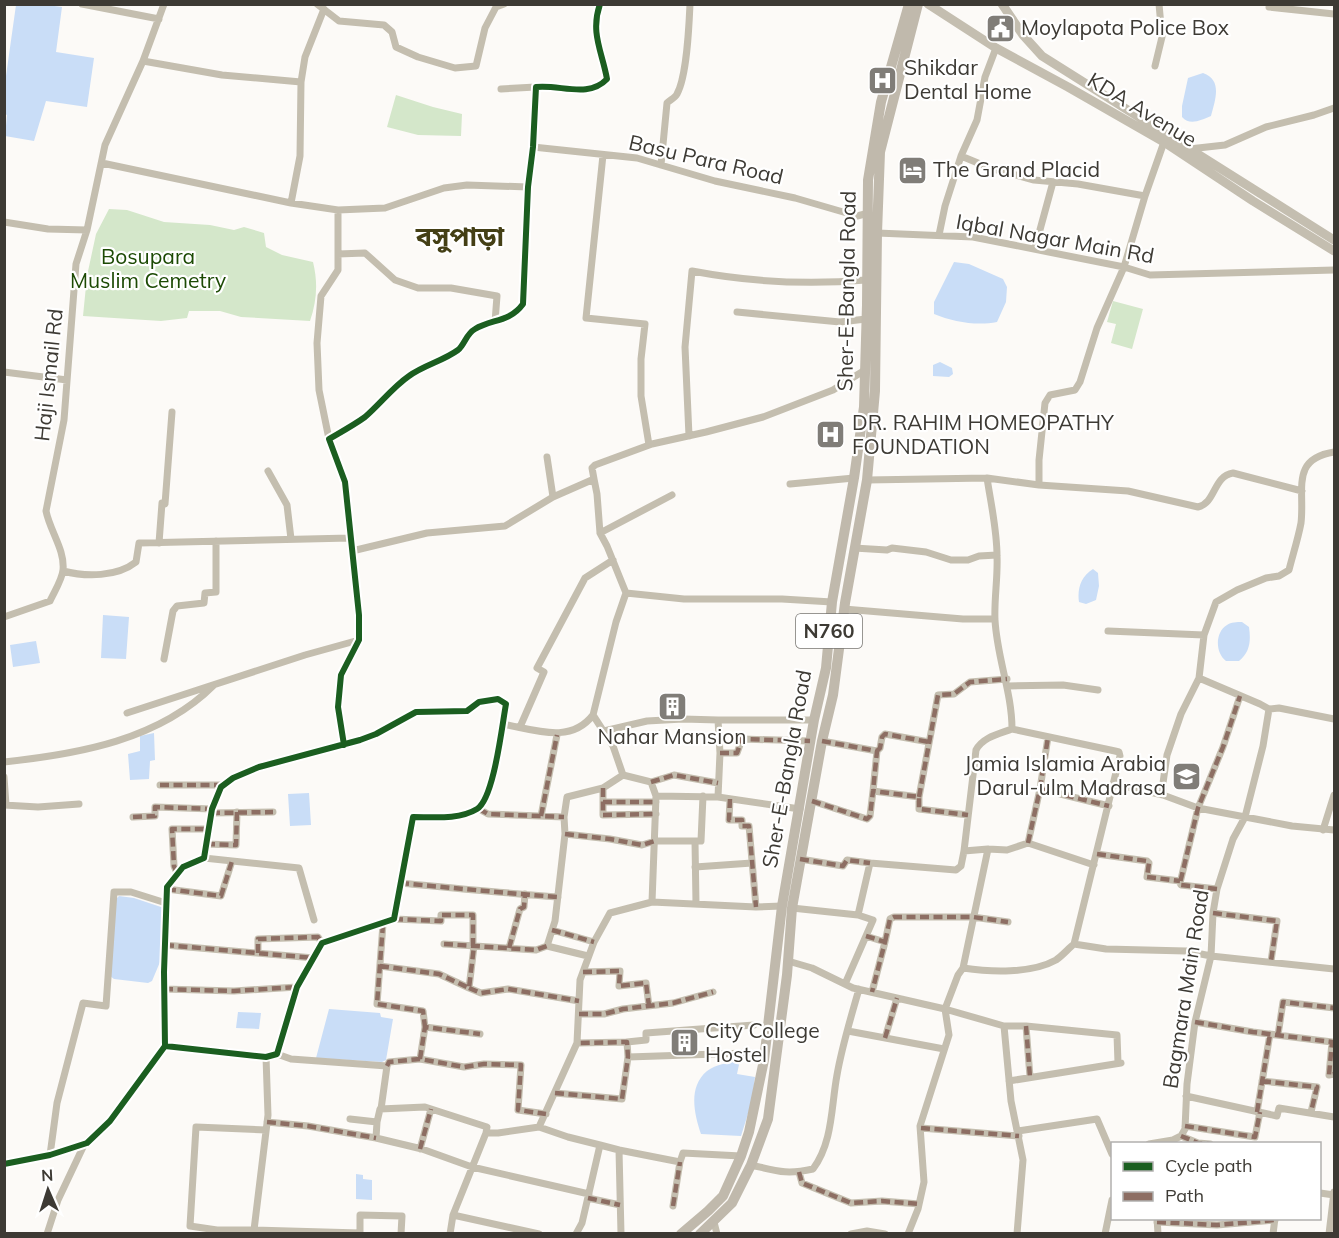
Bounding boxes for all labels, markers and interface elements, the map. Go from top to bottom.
public building icon: Moylapota Police Box [984,12,1016,44]
place label: Moylapota Police Box [1021,14,1229,40]
place label: Shikdar Dental Home [904,54,1032,104]
hospital icon: Shikdar Dental Home [867,64,899,96]
street label: KDA Avenue [1083,66,1202,152]
street label: Basu Para Road [626,129,786,189]
hotel icon: The Grand Placid [896,154,928,186]
place label: The Grand Placid [933,156,1100,182]
street label: Sher-E-Bangla Road [831,190,861,392]
street label: Iqbal Nagar Main Rd [954,208,1156,268]
district label: বসুপাড়া [415,219,505,254]
park label: Bosupara Muslim Cemetry [70,243,226,293]
street label: Haji Ismail Rd [28,307,68,443]
place label: DR. RAHIM HOMEOPATHY FOUNDATION [852,409,1114,459]
hospital icon: DR. RAHIM HOMEOPATHY FOUNDATION [815,419,847,451]
road number: N760 [796,614,862,648]
street label: Sher-E-Bangla Road [756,668,816,870]
building icon: Nahar Mansion [656,690,688,722]
place label: Nahar Mansion [598,723,746,749]
place label: Jamia Islamia Arabia Darul-ulm Madrasa [964,750,1166,800]
school or university icon: Jamia Islamia Arabia Darul-ulm Madrasa [1171,760,1203,792]
street label: Bagmara Main Road [1156,888,1214,1090]
place label: City College Hostel [705,1017,820,1067]
building icon: City College Hostel [668,1027,700,1059]
legend [1111,1142,1321,1220]
text: Cycle path [1165,1154,1252,1177]
north arrow [18,1160,78,1220]
text: N [41,1165,54,1185]
text: Path [1165,1184,1204,1207]

